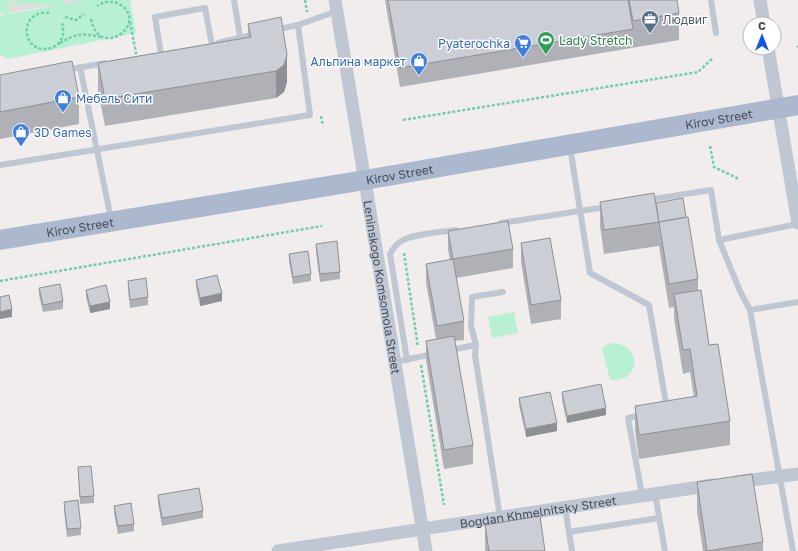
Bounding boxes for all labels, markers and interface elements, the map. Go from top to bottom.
office icon: Людвиг [640,9,660,34]
place label: Людвиг [663,12,708,27]
north arrow [742,16,782,56]
text: С [758,19,766,32]
sports icon: Lady Stretch [536,30,556,55]
supermarket icon: Pyaterochka [513,33,533,58]
place label: Lady Stretch [559,33,632,48]
place label: Pyaterochka [438,36,510,51]
shop icon: Альпина маркет [409,51,429,76]
place label: Альпина маркет [311,54,406,69]
shop icon: Мебель Сити [53,88,73,113]
place label: Мебель Сити [76,91,152,106]
street label: Kirov Street [684,105,754,132]
shop icon: 3D Games [11,122,31,147]
place label: 3D Games [34,125,92,140]
street label: Kirov Street [365,161,435,187]
street label: Leninskogo Komsomola Street [361,199,404,375]
street label: Kirov Street [45,214,115,240]
street label: Bogdan Khmelnitsky Street [459,492,618,531]

